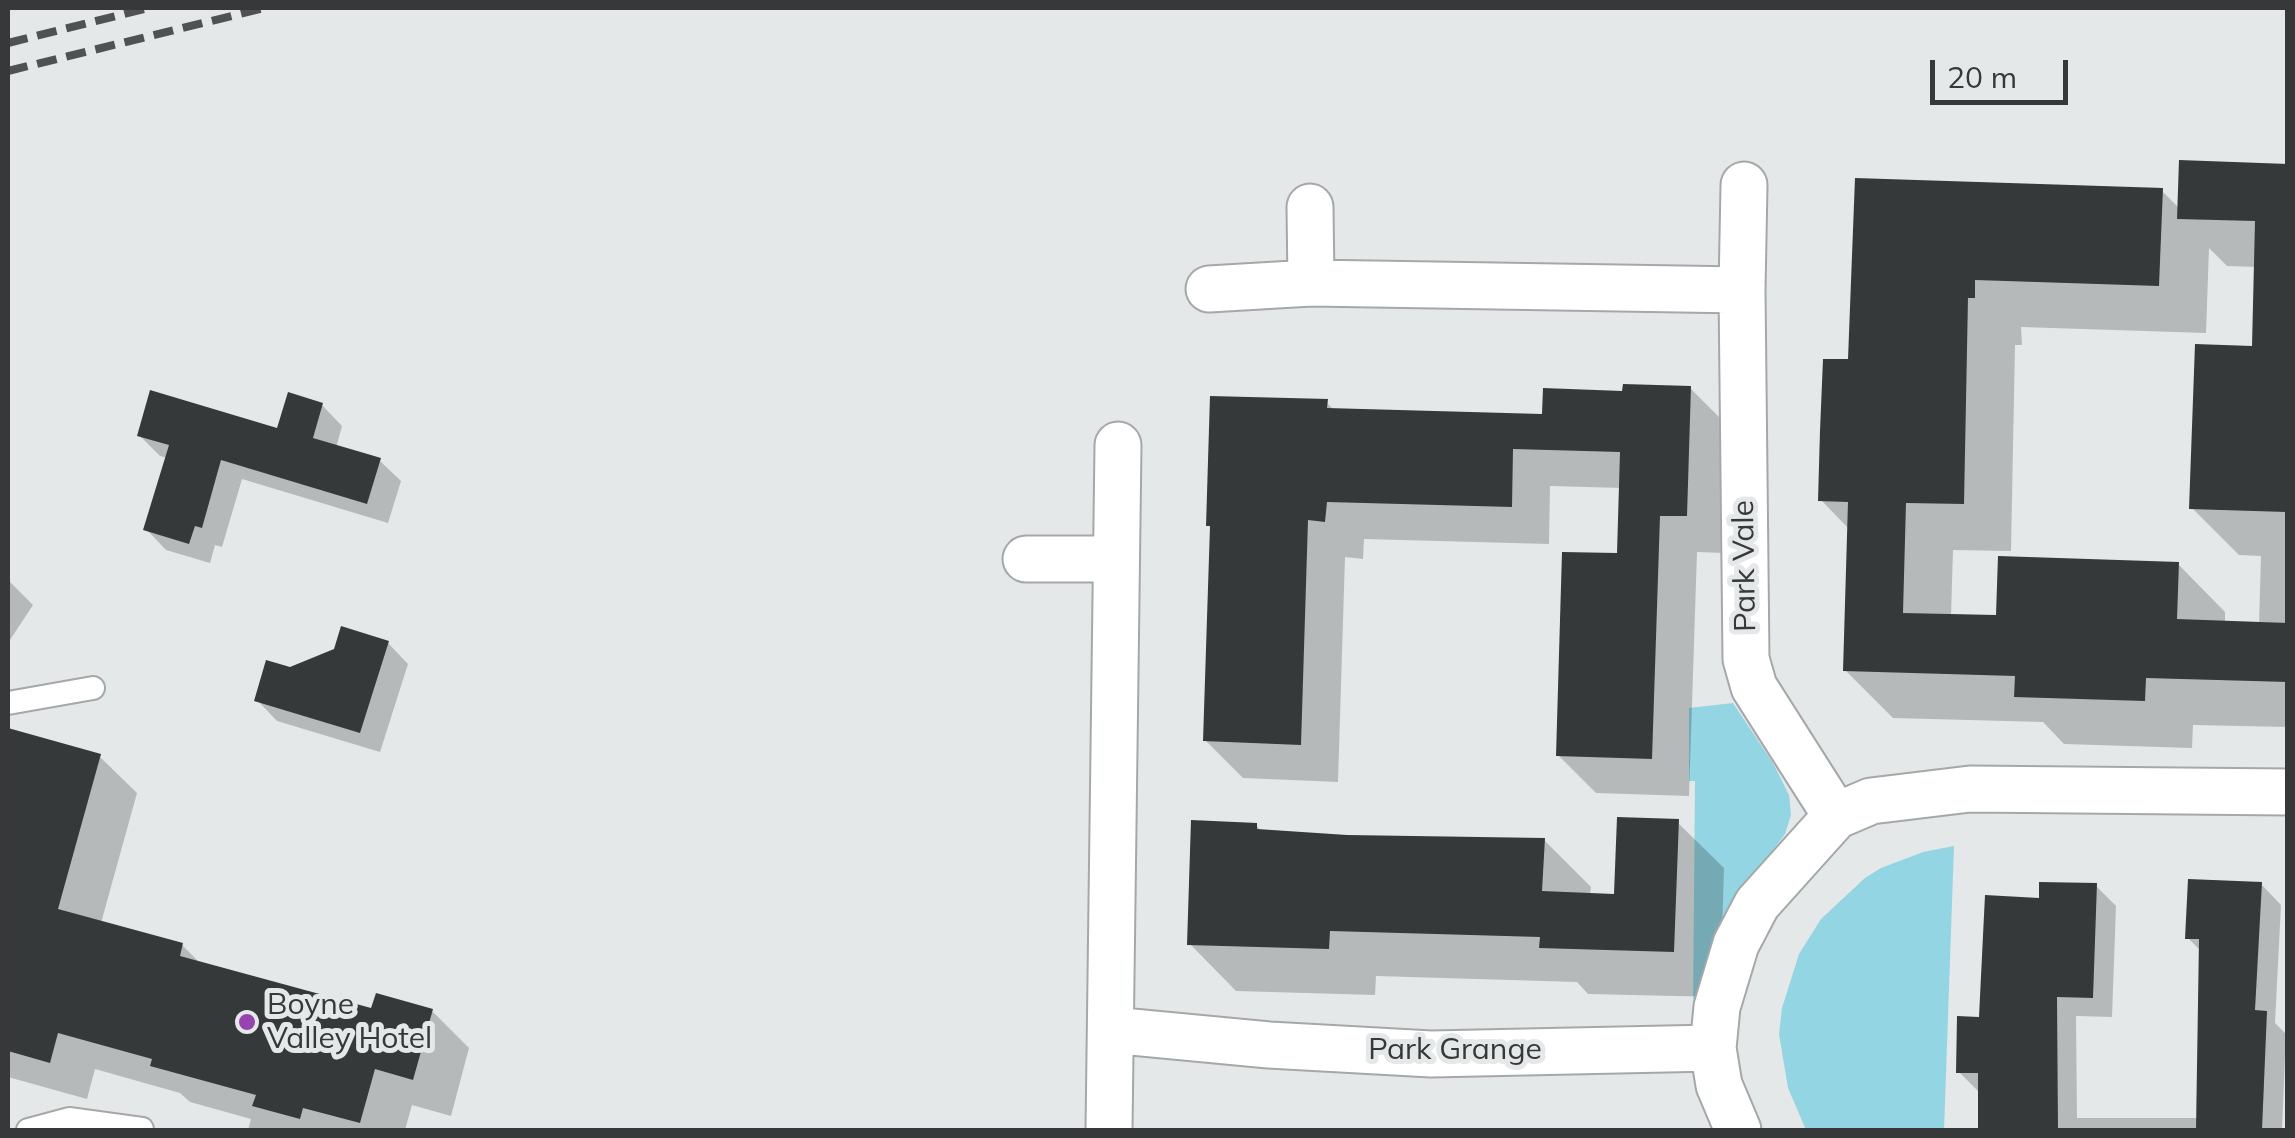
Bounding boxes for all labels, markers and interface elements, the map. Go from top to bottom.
scale bar [1935,40,2072,102]
text: 20 m [1947,58,2017,96]
street label: Park Vale [1726,500,1764,632]
place label: Boyne Valley Hotel [267,987,432,1058]
marker: Boyne Valley Hotel [236,1011,258,1033]
street label: Park Grange [1368,1032,1542,1068]

